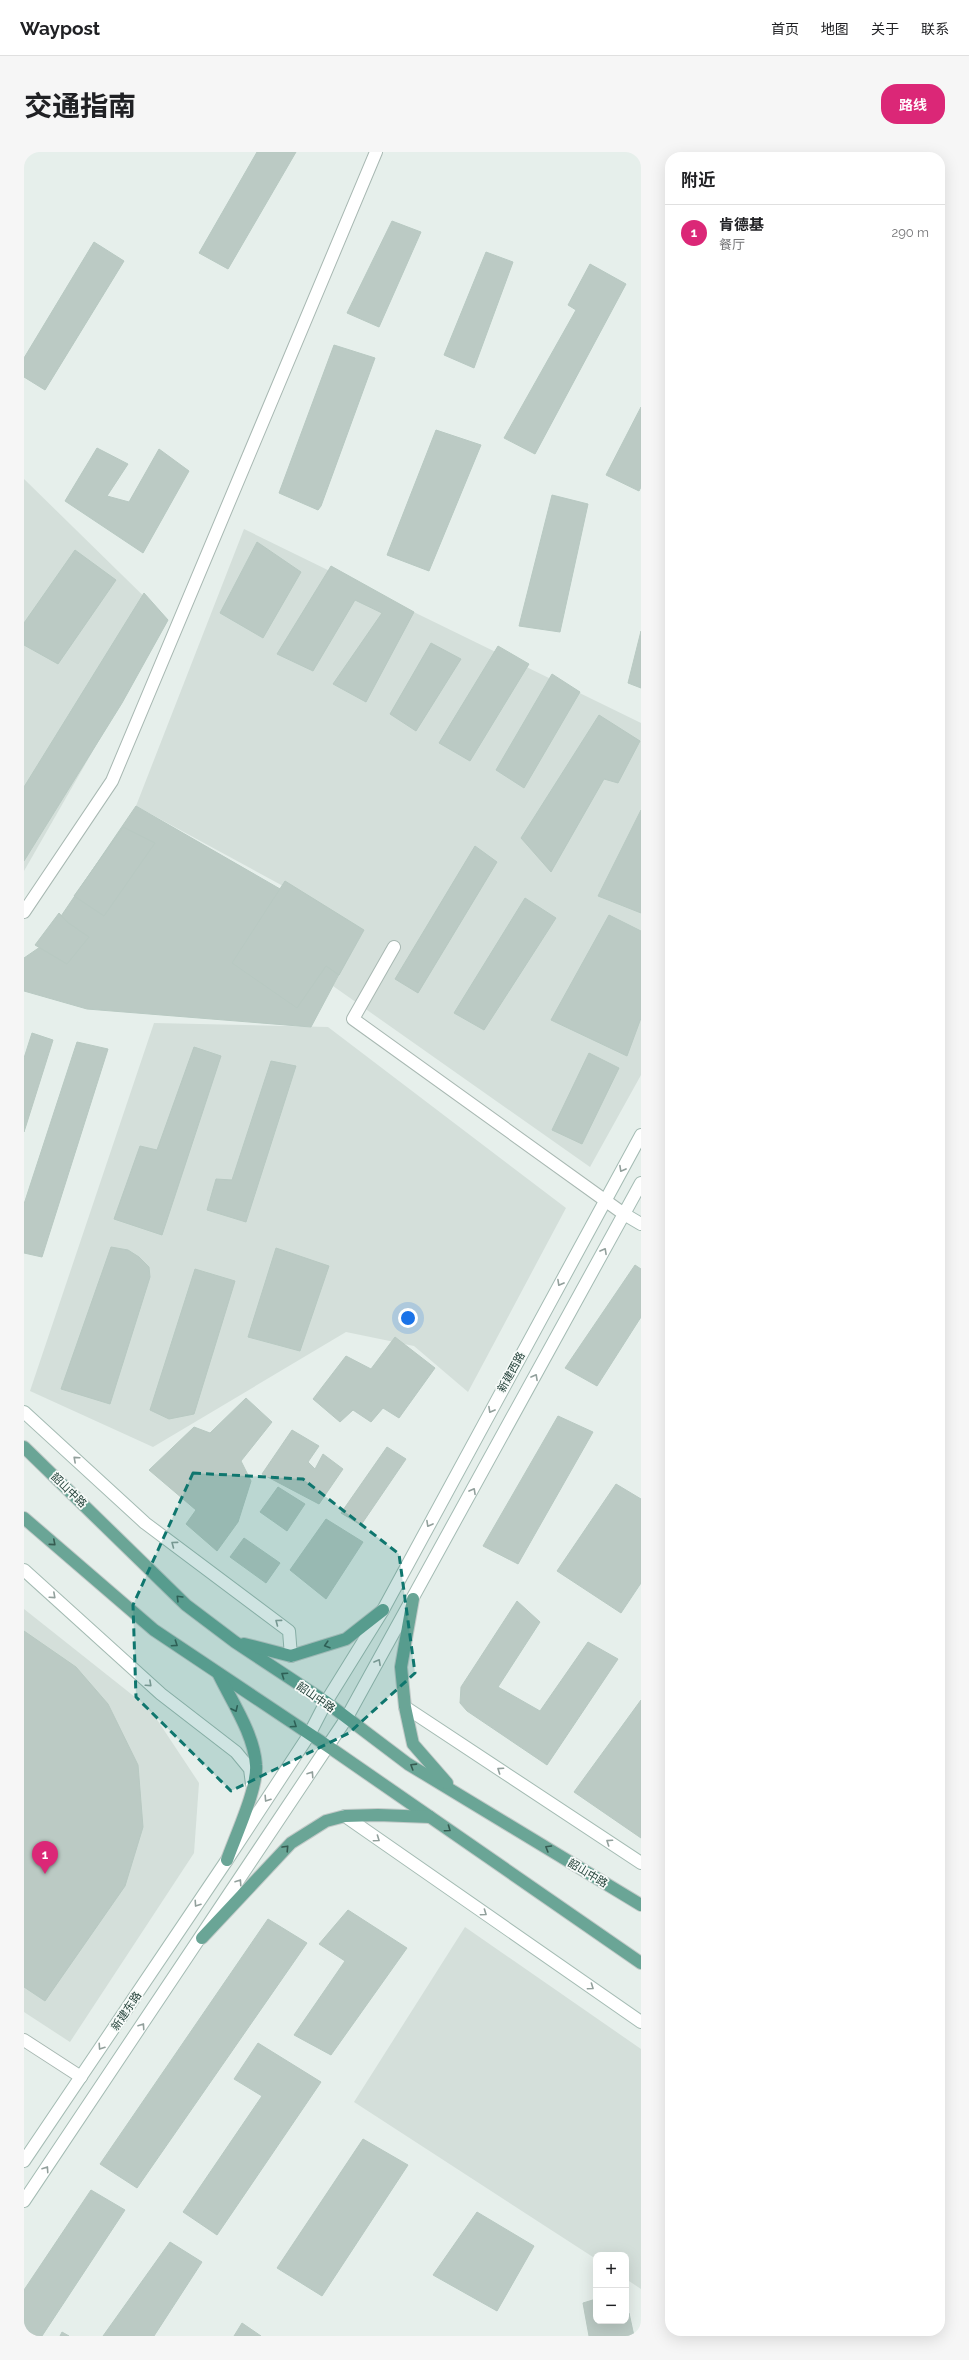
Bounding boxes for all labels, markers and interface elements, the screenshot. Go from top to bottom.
text: Waypost [20,17,100,39]
text: 首页 [771,21,799,37]
text: 地图 [821,21,849,37]
text: 关于 [871,21,899,37]
text: 联系 [921,21,949,37]
button: 路线 [881,84,945,124]
text: 交通指南 [24,90,136,123]
text: 附近 [681,170,715,190]
text: 肯德基 [719,216,764,234]
text: 1 [691,225,697,240]
text: 290 m [891,225,929,240]
text: 餐厅 [719,237,745,252]
one-way arrow [620,1165,627,1172]
one-way arrow [599,1248,607,1255]
one-way arrow [557,1279,565,1286]
your location [398,1308,418,1328]
street label: 新建西路 [495,1350,528,1395]
one-way arrow [530,1374,538,1381]
one-way arrow [488,1405,496,1413]
one-way arrow [73,1457,80,1464]
street label: 韶山中路 [48,1470,89,1510]
one-way arrow [468,1488,475,1496]
one-way arrow [426,1520,433,1527]
one-way arrow [49,1539,56,1546]
one-way arrow [171,1542,178,1549]
one-way arrow [48,1592,56,1599]
one-way arrow [176,1595,184,1603]
one-way arrow [275,1620,282,1627]
one-way arrow [171,1639,178,1647]
one-way arrow [323,1640,330,1649]
one-way arrow [373,1659,380,1667]
one-way arrow [281,1672,288,1680]
one-way arrow [144,1679,152,1687]
street label: 韶山中路 [294,1679,337,1715]
one-way arrow [230,1705,238,1712]
one-way arrow [290,1720,297,1728]
one-way arrow [410,1764,417,1771]
one-way arrow [497,1767,504,1775]
one-way arrow [306,1771,314,1778]
one-way arrow [265,1794,272,1801]
one-way arrow [444,1824,451,1832]
one-way arrow [373,1834,380,1842]
one-way arrow [606,1839,613,1846]
pin: 1 [32,1841,58,1874]
one-way arrow [281,1845,288,1853]
one-way arrow [545,1845,552,1853]
street label: 韶山中路 [566,1857,610,1890]
one-way arrow [234,1879,242,1886]
one-way arrow [195,1900,202,1907]
one-way arrow [479,1908,486,1915]
one-way arrow [586,1982,593,1989]
street label: 新建东路 [109,1989,144,2033]
one-way arrow [137,2023,145,2030]
one-way arrow [98,2043,106,2050]
one-way arrow [41,2166,49,2173]
map controls [593,2252,629,2324]
button: + [593,2252,629,2288]
button: − [593,2288,629,2324]

